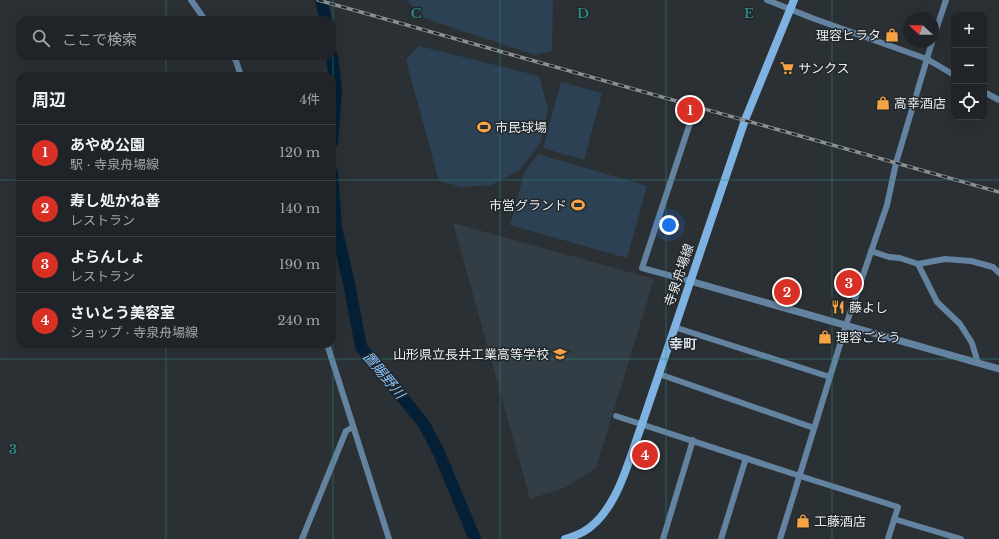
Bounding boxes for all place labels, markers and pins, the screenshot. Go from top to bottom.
place label: 理容ヒラタ [816,27,881,44]
shop icon: 理容ヒラタ [884,27,900,43]
supermarket icon: サンクス [779,60,795,76]
place label: サンクス [798,60,850,77]
pin: 1 [677,95,703,125]
shop icon: 高幸酒店 [875,95,891,111]
place label: 高幸酒店 [894,95,946,112]
sports icon: 市民球場 [476,119,492,135]
place label: 市民球場 [495,119,547,136]
place label: 市営グランド [489,197,567,214]
sports icon: 市営グランド [570,197,586,213]
pin: 3 [836,268,862,298]
pin: 2 [774,277,800,307]
restaurant icon: 藤よし [830,299,846,315]
place label: 藤よし [849,299,888,316]
shop icon: 理容ごとう [817,329,833,345]
place label: 理容ごとう [836,329,901,346]
place label: 山形県立長井工業高等学校 [393,346,549,363]
school or university icon: 山形県立長井工業高等学校 [552,346,568,362]
pin: 4 [632,440,658,470]
shop icon: 工藤酒店 [795,513,811,529]
place label: 工藤酒店 [814,513,866,530]

